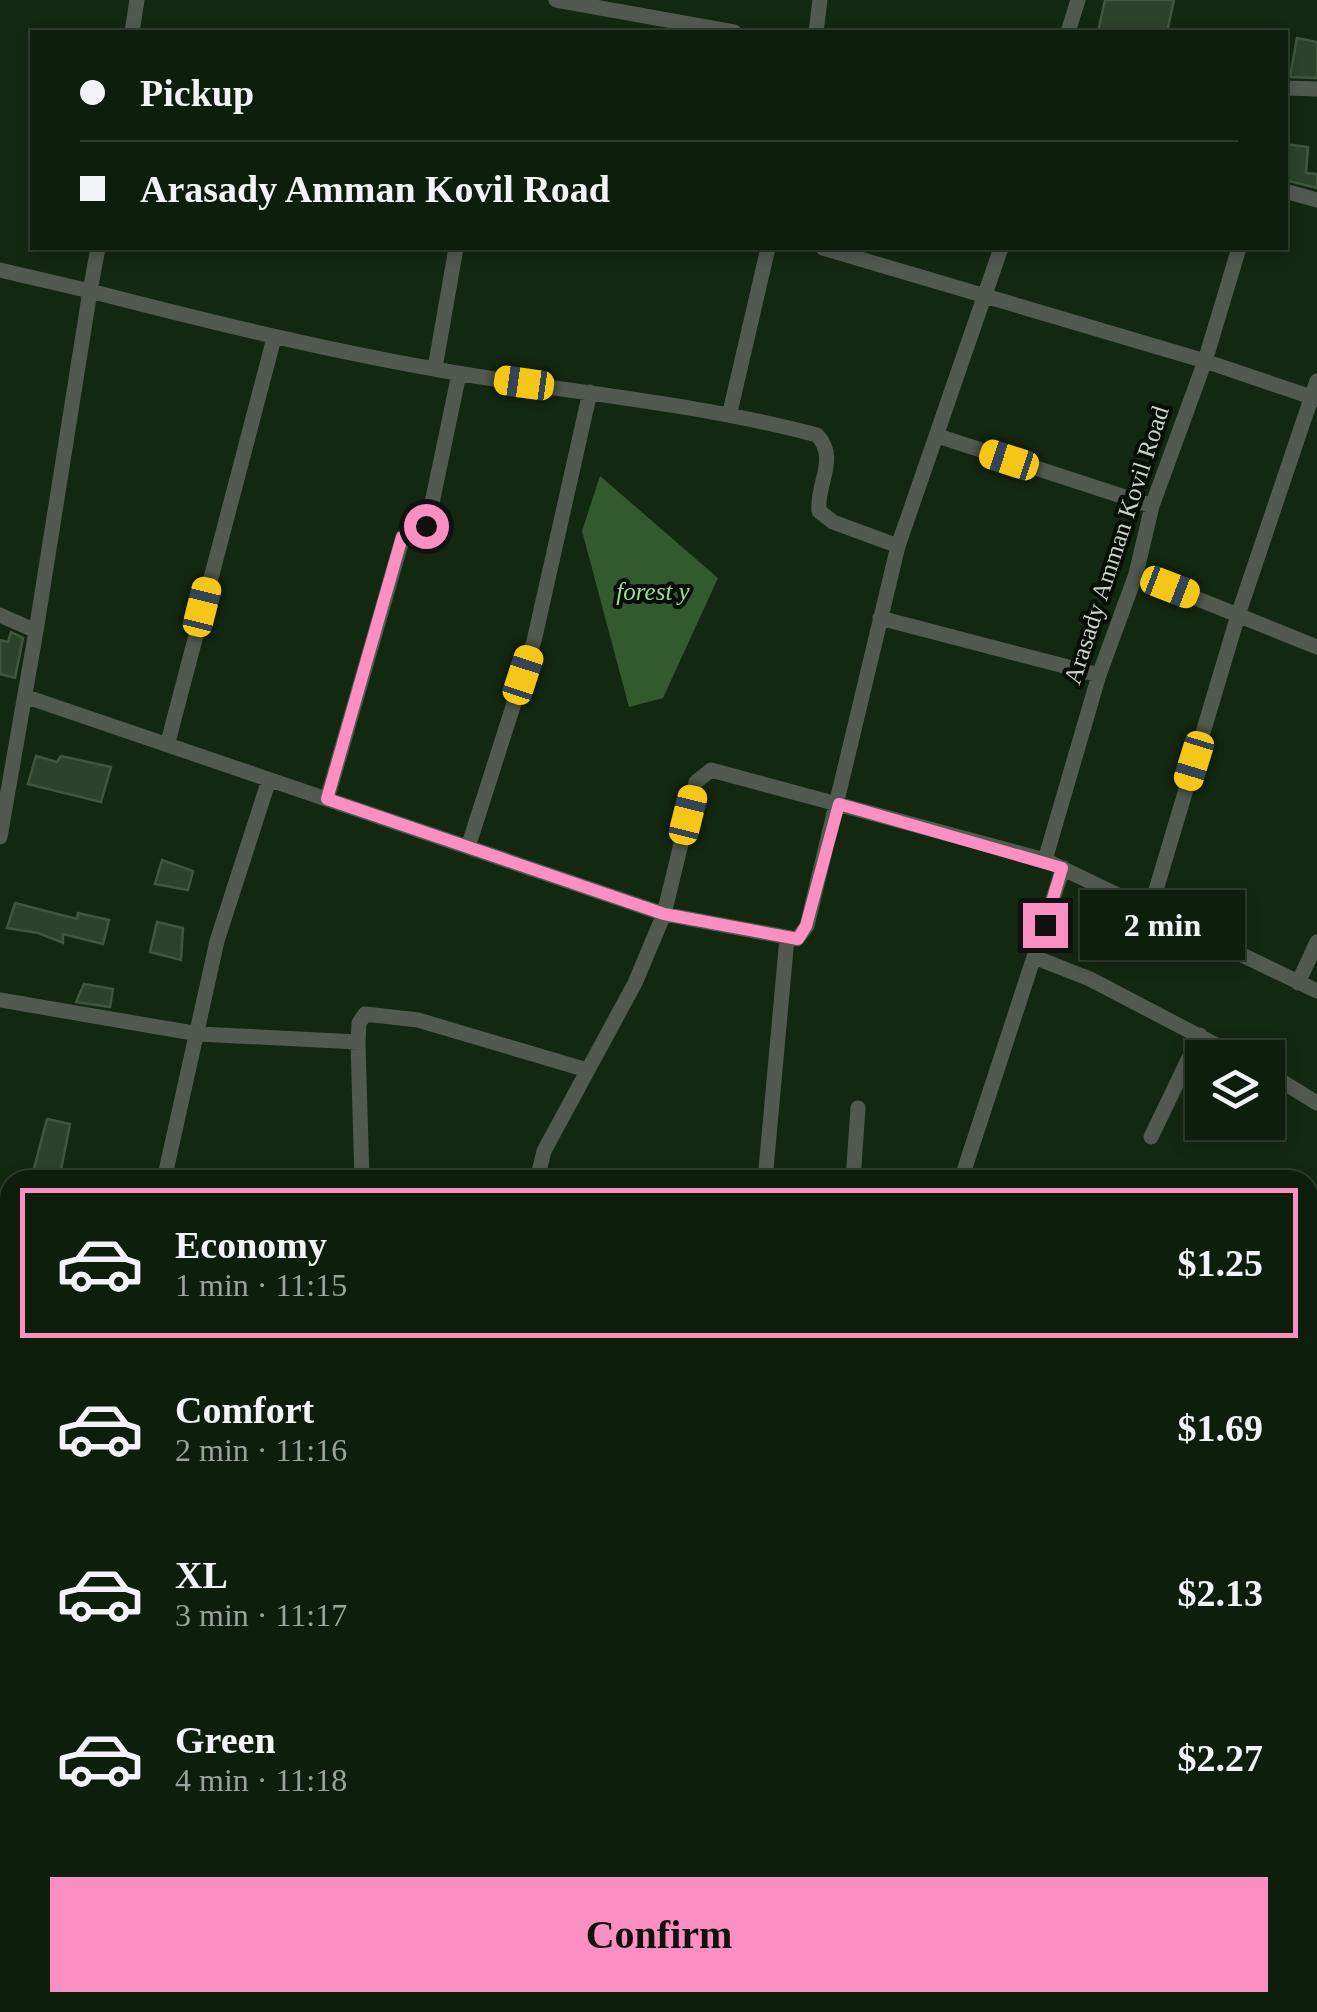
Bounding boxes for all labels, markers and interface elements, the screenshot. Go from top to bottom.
text: Pickup [140,72,254,114]
text: Arasady Amman Kovil Road [140,168,610,210]
car [492,364,556,402]
street label: Arasady Amman Kovil Road [1058,402,1174,688]
car [976,436,1042,484]
route start [404,504,449,549]
car [1137,562,1203,612]
car [180,574,224,640]
park label: forest y [616,578,691,605]
car [499,642,547,708]
car [1171,728,1217,794]
car [666,782,710,848]
callout: 2 min [1080,890,1245,960]
route end [1023,903,1068,948]
text: 2 min [1124,907,1201,943]
map controls [1185,1040,1285,1140]
button: layers [1185,1040,1285,1140]
icon: car [55,1218,145,1308]
text: Economy [175,1224,327,1266]
text: $1.25 [1178,1242,1263,1284]
text: 1 min · 11:15 [175,1267,347,1303]
icon: car [55,1383,145,1473]
text: Comfort [175,1389,314,1431]
text: $1.69 [1178,1407,1263,1449]
text: 2 min · 11:16 [175,1432,347,1468]
icon: car [55,1548,145,1638]
text: XL [175,1554,228,1596]
text: $2.13 [1178,1572,1263,1614]
text: 3 min · 11:17 [175,1597,347,1633]
icon: car [55,1713,145,1803]
text: Green [175,1719,276,1761]
text: $2.27 [1178,1737,1263,1779]
text: 4 min · 11:18 [175,1762,347,1798]
button: Confirm [50,1877,1268,1992]

